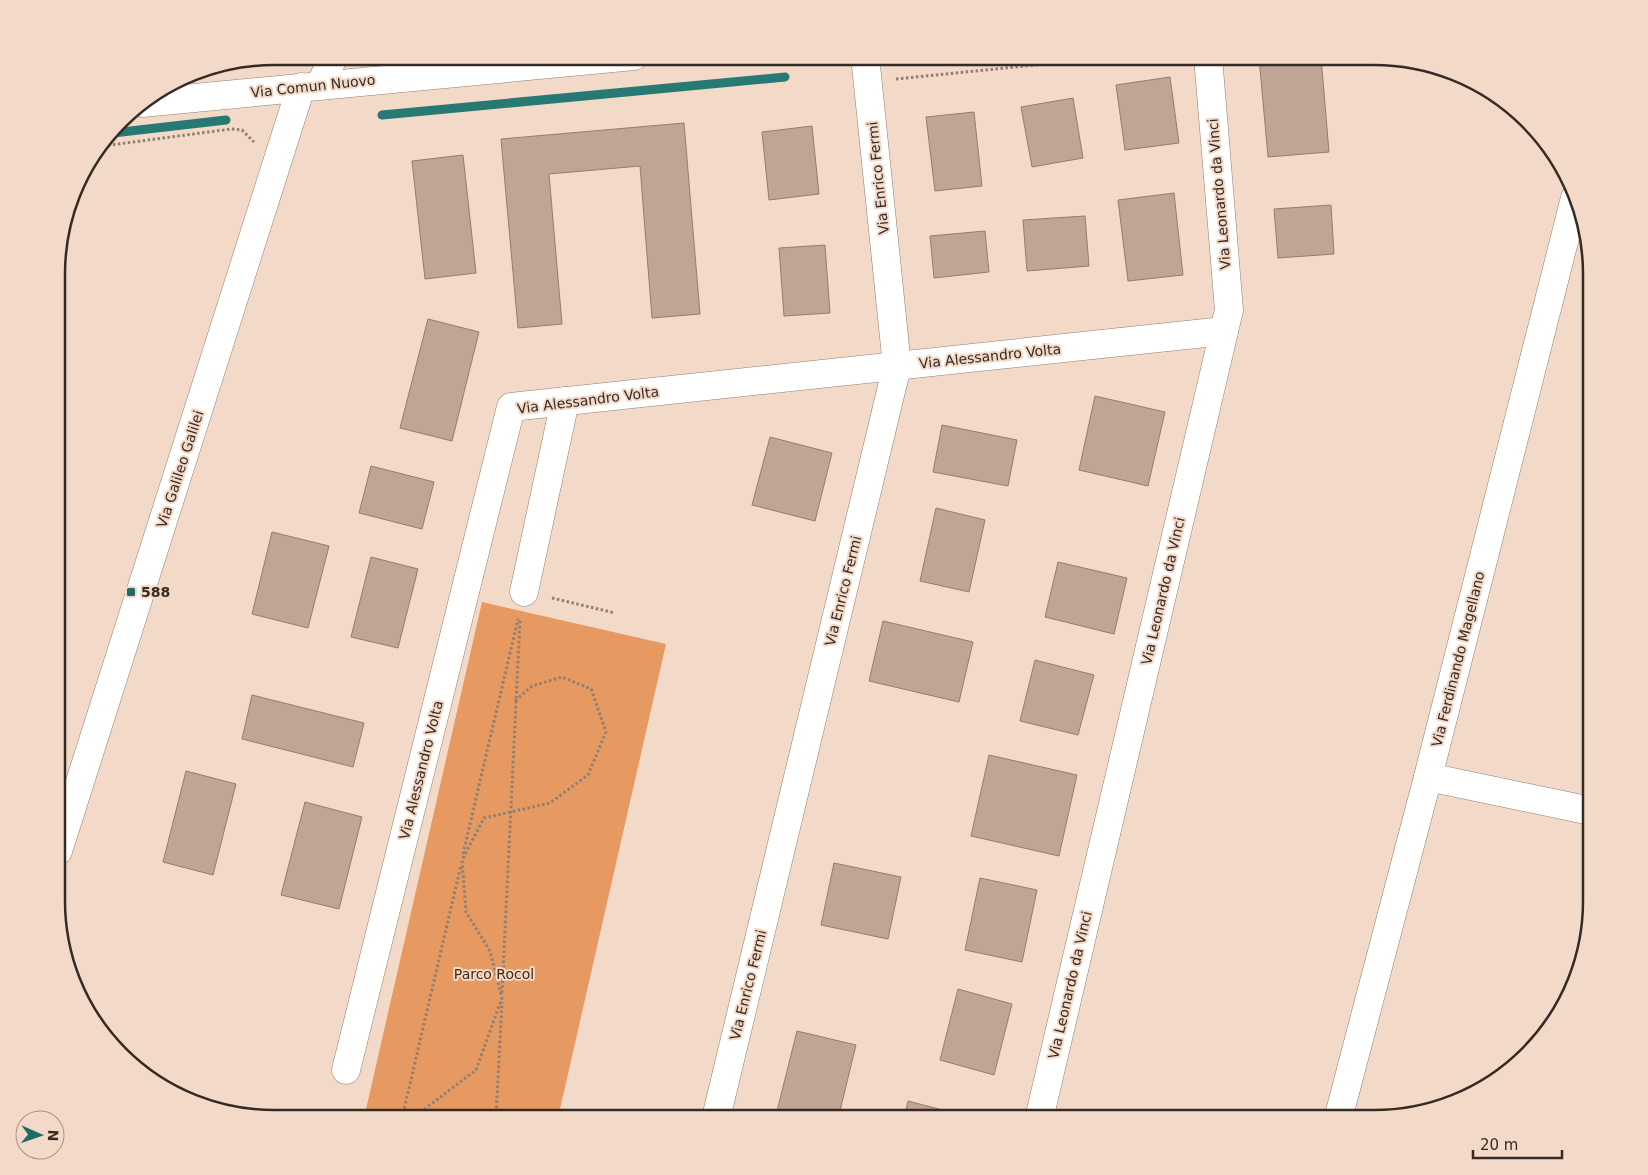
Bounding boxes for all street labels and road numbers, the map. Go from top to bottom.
street label: Via Comun Nuovo [250,72,376,100]
street label: Via Leonardo da Vinci [1204,118,1234,270]
street label: Via Enrico Fermi [864,121,892,235]
street label: Via Alessandro Volta [918,341,1062,371]
street label: Via Alessandro Volta [516,383,660,417]
street label: Via Galileo Galilei [153,408,207,530]
street label: Via Leonardo da Vinci [1138,515,1188,667]
street label: Via Enrico Fermi [822,534,864,648]
street label: Via Ferdinando Magellano [1428,569,1488,749]
street label: Via Alessandro Volta [396,699,446,841]
street label: Via Leonardo da Vinci [1045,909,1095,1061]
street label: Via Enrico Fermi [727,928,769,1042]

